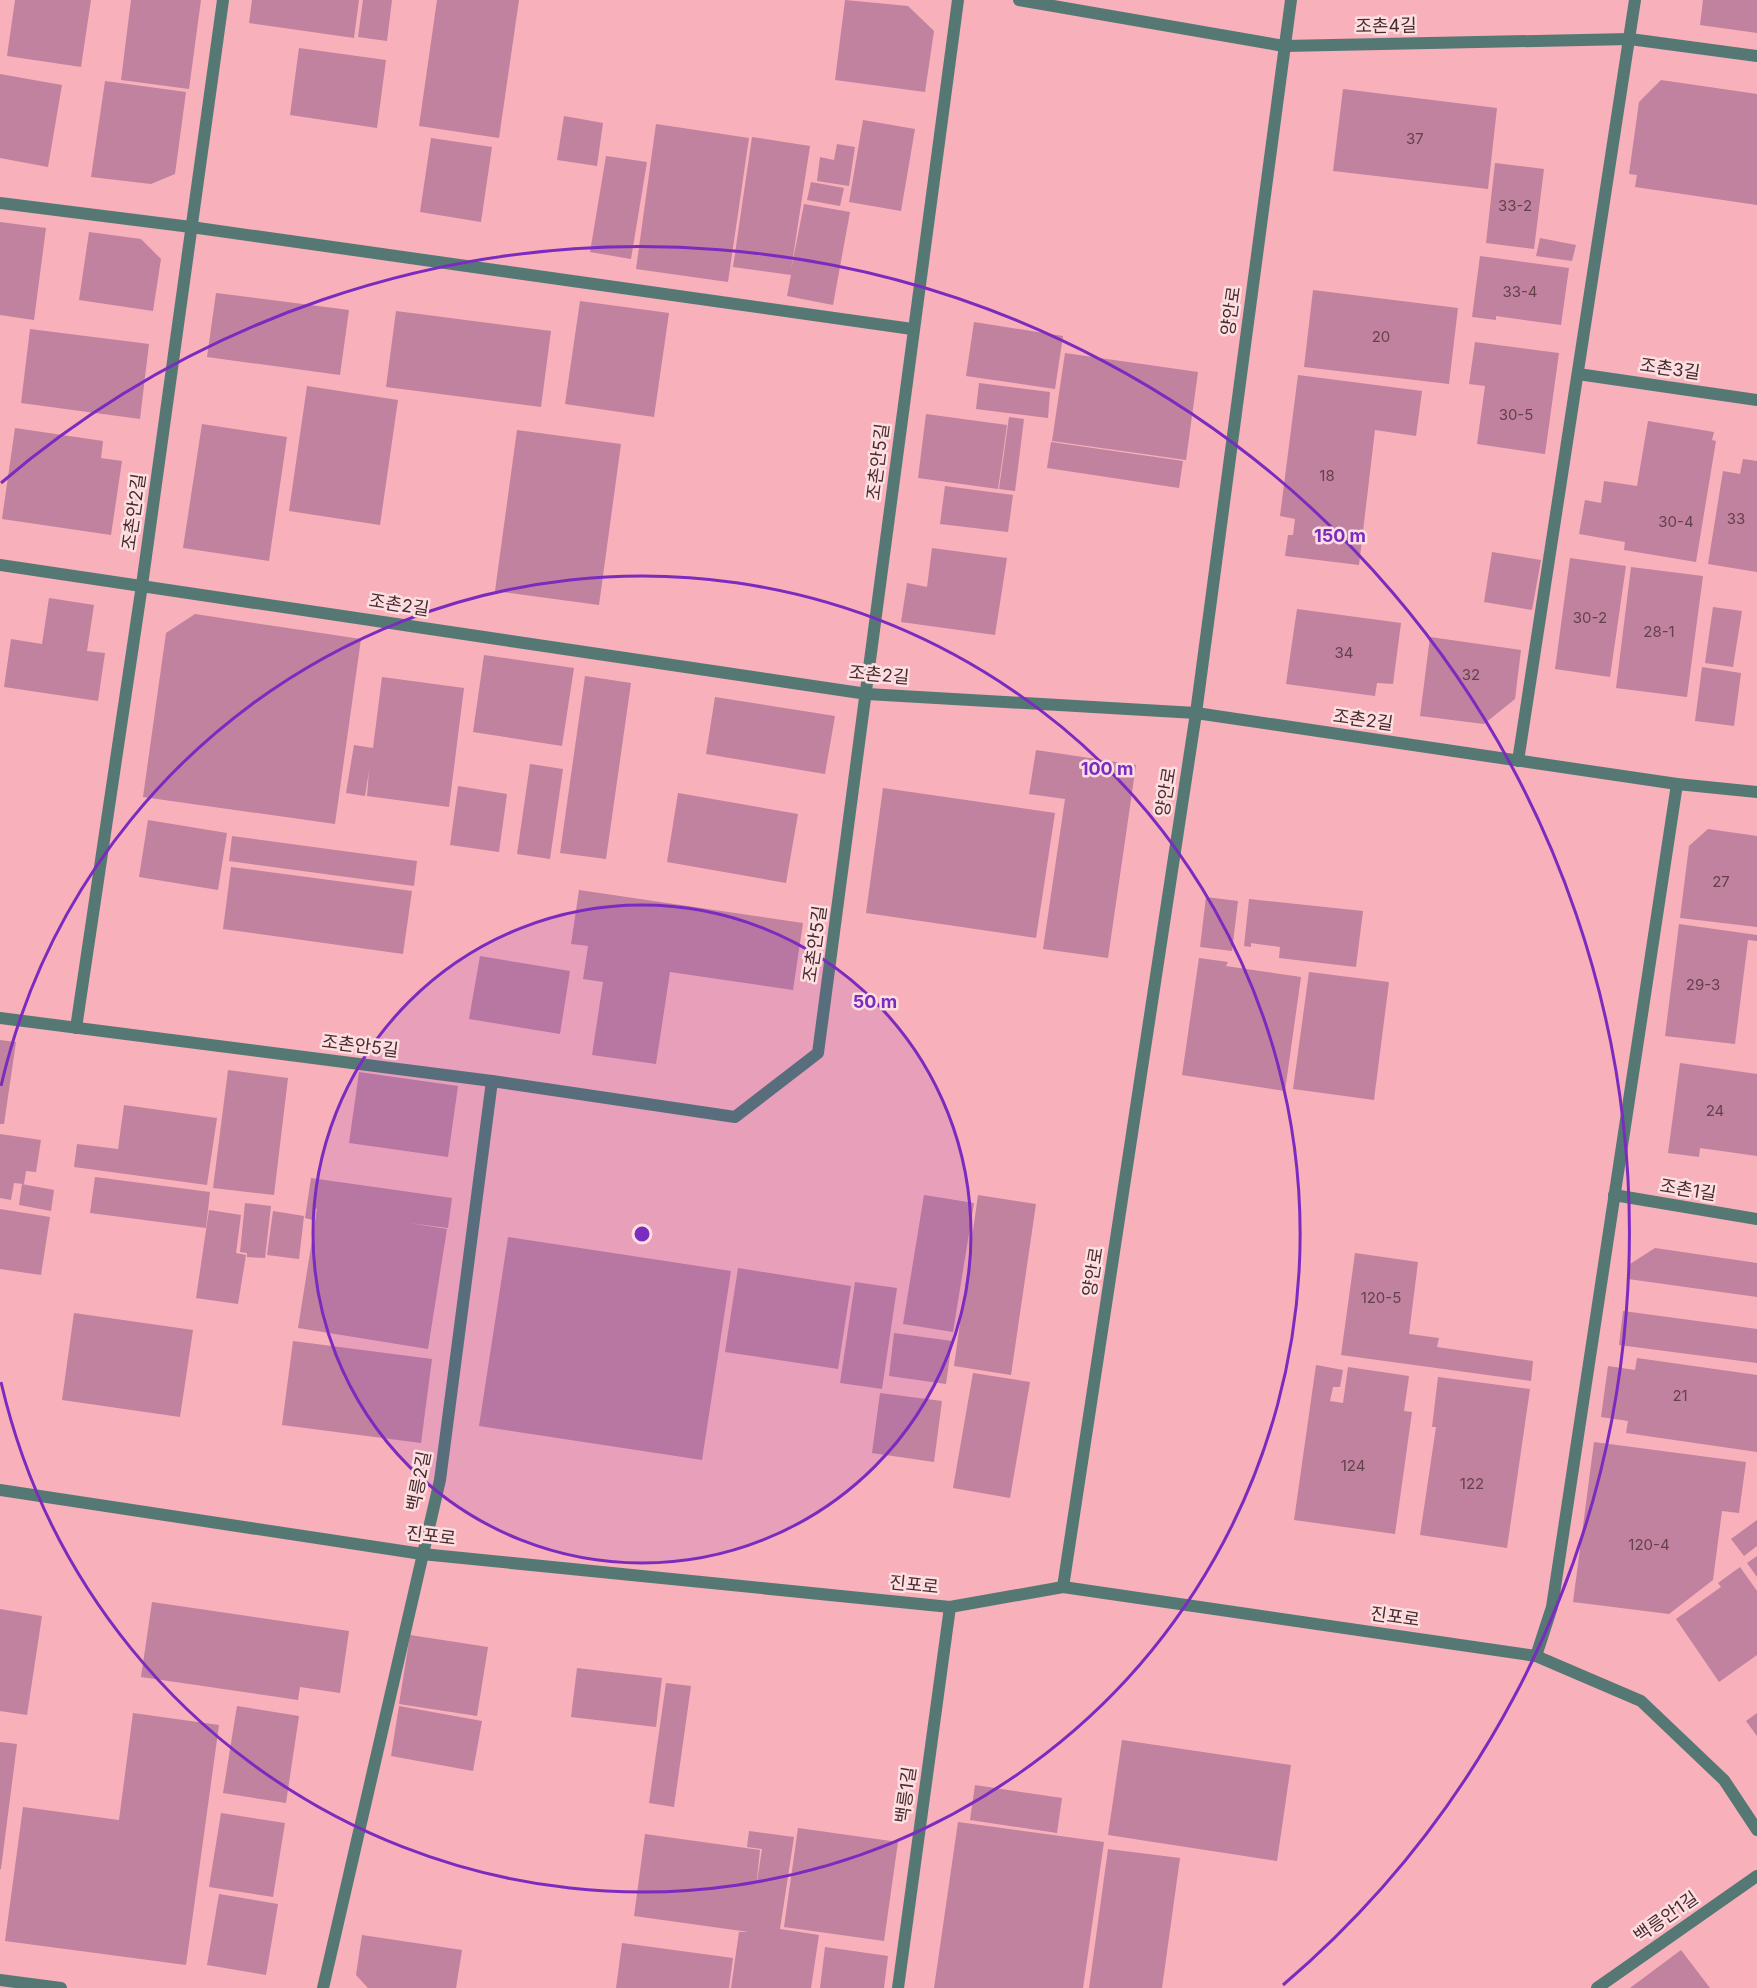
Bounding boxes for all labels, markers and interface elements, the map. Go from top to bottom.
street label: 조촌4길 [1355,14,1417,37]
house number: 37 [1406,129,1424,148]
house number: 33-2 [1498,196,1532,215]
house number: 33-4 [1502,282,1538,301]
street label: 양안로 [1217,285,1244,337]
house number: 20 [1372,327,1390,346]
street label: 조촌3길 [1638,354,1702,383]
house number: 30-5 [1499,405,1533,424]
street label: 조촌안5길 [862,422,893,502]
house number: 18 [1319,466,1335,485]
street label: 조촌안2길 [118,472,149,552]
house number: 33 [1727,509,1745,528]
house number: 30-4 [1658,512,1694,531]
text: 150 m [1314,525,1366,546]
street label: 조촌2길 [367,589,431,620]
house number: 30-2 [1573,608,1607,627]
house number: 28-1 [1643,622,1675,641]
house number: 34 [1335,643,1353,662]
street label: 조촌2길 [848,661,910,688]
house number: 32 [1462,665,1480,684]
street label: 조촌2길 [1332,705,1395,734]
text: 100 m [1081,758,1133,779]
street label: 양안로 [1151,766,1180,818]
house number: 27 [1712,872,1730,891]
street label: 조촌안5길 [799,904,830,984]
house number: 29-3 [1686,975,1720,994]
text: 50 m [853,991,897,1012]
street label: 조촌안5길 [320,1030,400,1061]
house number: 24 [1706,1101,1724,1120]
street label: 조촌1길 [1658,1175,1718,1204]
centre of rings [632,1224,652,1244]
street label: 양안로 [1078,1246,1107,1298]
house number: 120-5 [1361,1288,1401,1307]
house number: 21 [1672,1386,1688,1405]
street label: 백릉2길 [402,1449,435,1513]
house number: 124 [1341,1456,1365,1475]
house number: 122 [1460,1474,1484,1493]
street label: 진포로 [405,1522,457,1549]
house number: 120-4 [1628,1535,1670,1554]
street label: 진포로 [888,1571,940,1598]
street label: 진포로 [1369,1603,1421,1630]
street label: 백릉1길 [891,1765,920,1825]
street label: 백릉안1길 [1630,1887,1702,1946]

